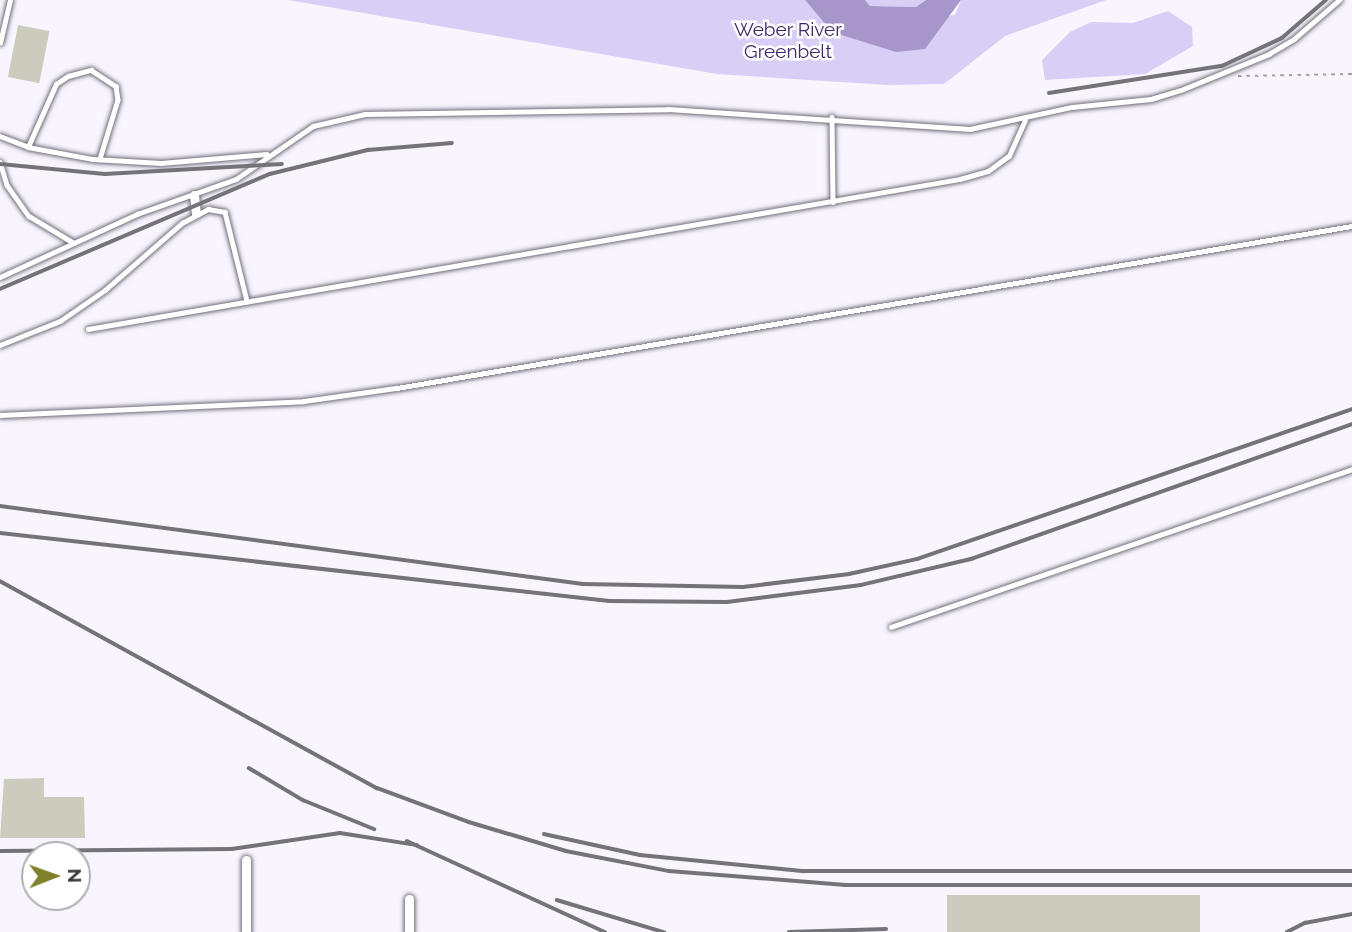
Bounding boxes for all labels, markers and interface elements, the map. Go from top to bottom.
park label: Weber River Greenbelt [734,19,842,63]
north arrow [21,841,91,911]
text: N [64,868,86,883]

